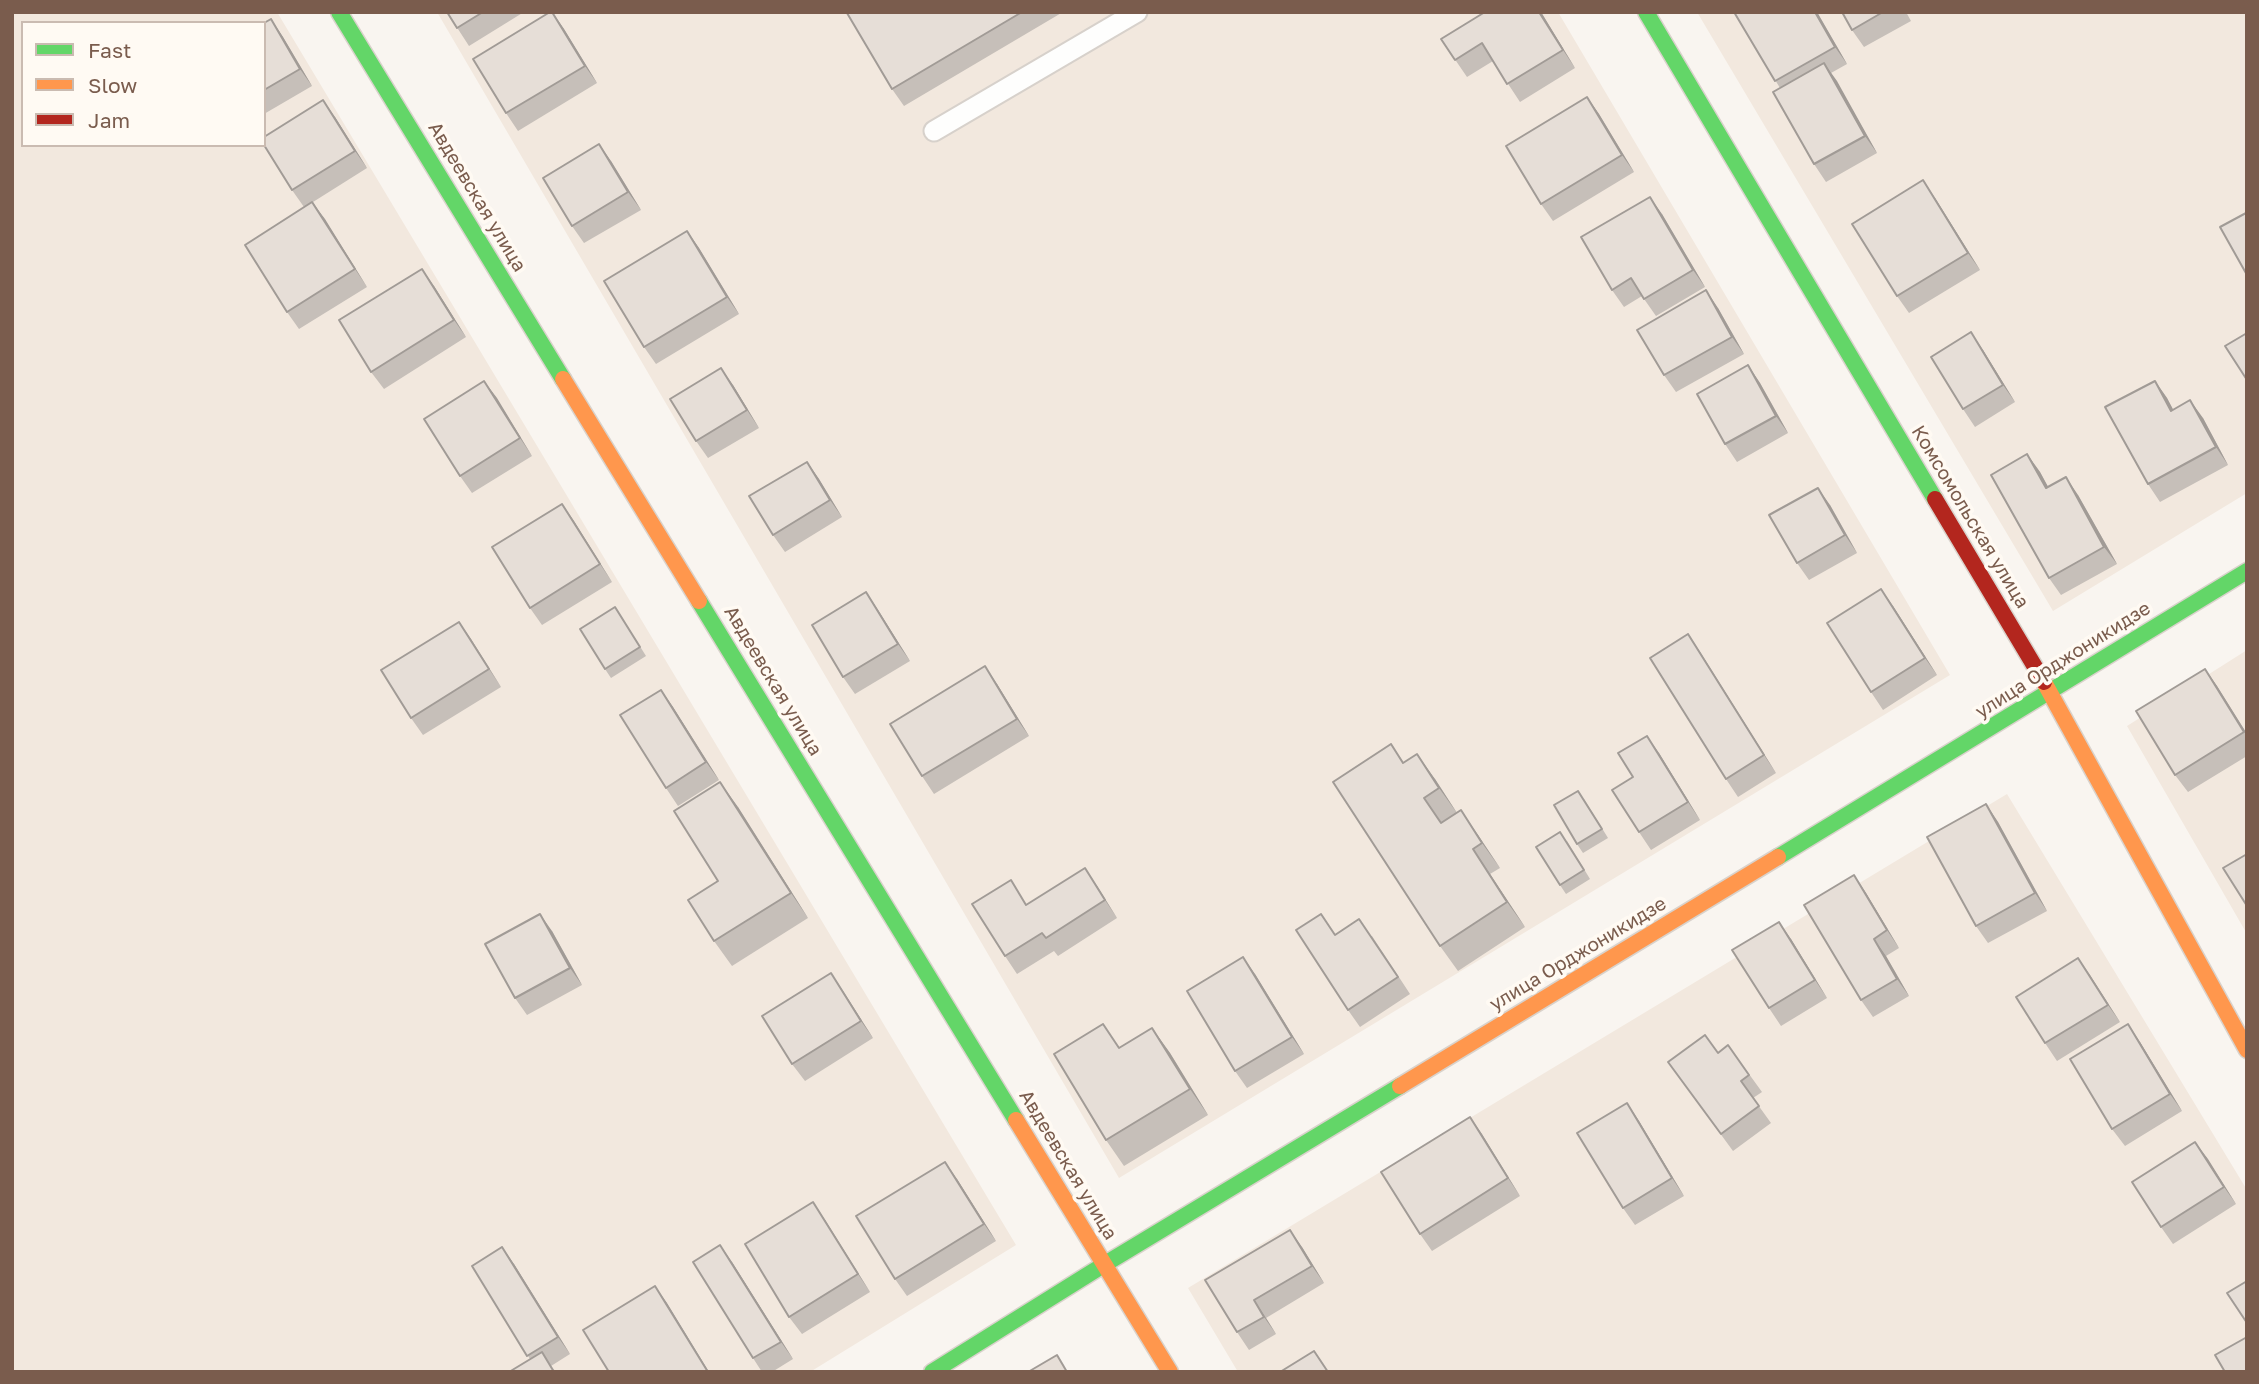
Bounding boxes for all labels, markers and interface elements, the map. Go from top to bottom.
legend [21,21,266,147]
text: Fast [88,37,131,63]
text: Slow [88,72,137,98]
text: Jam [88,107,130,133]
street label: Авдеевская улица [423,118,531,276]
street label: Комсомольская улица [1906,422,2034,612]
street label: улица Орджоникидзе [1971,597,2155,723]
street label: Авдеевская улица [719,602,827,760]
street label: улица Орджоникидзе [1486,892,1670,1016]
street label: Авдеевская улица [1014,1086,1122,1244]

